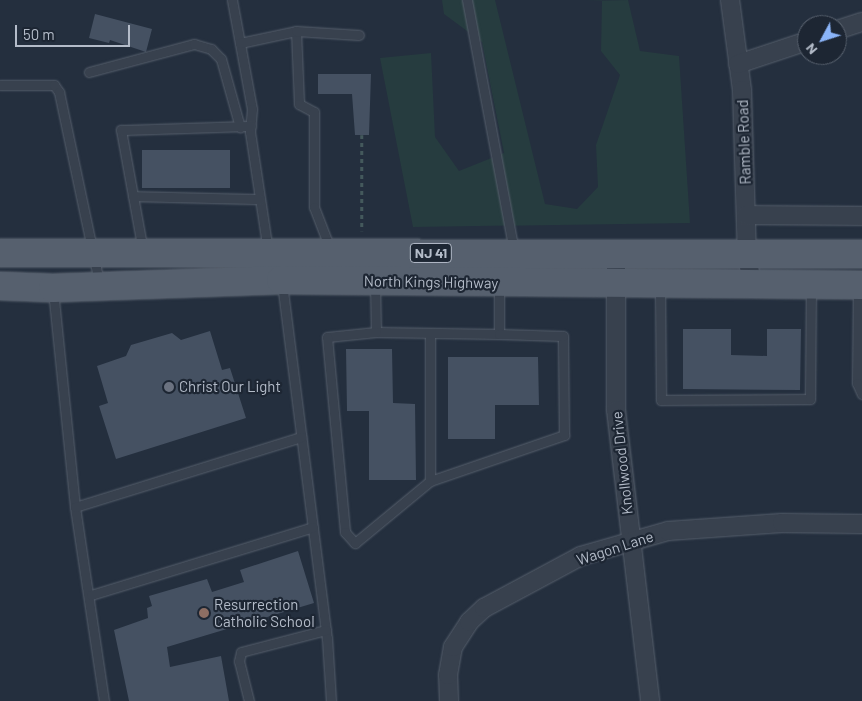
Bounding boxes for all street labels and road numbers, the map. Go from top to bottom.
street label: Ramble Road [734,99,754,185]
road number: NJ 41 [410,242,452,264]
street label: North Kings Highway [364,272,498,292]
street label: Knollwood Drive [608,410,636,516]
street label: Wagon Lane [574,527,656,569]

